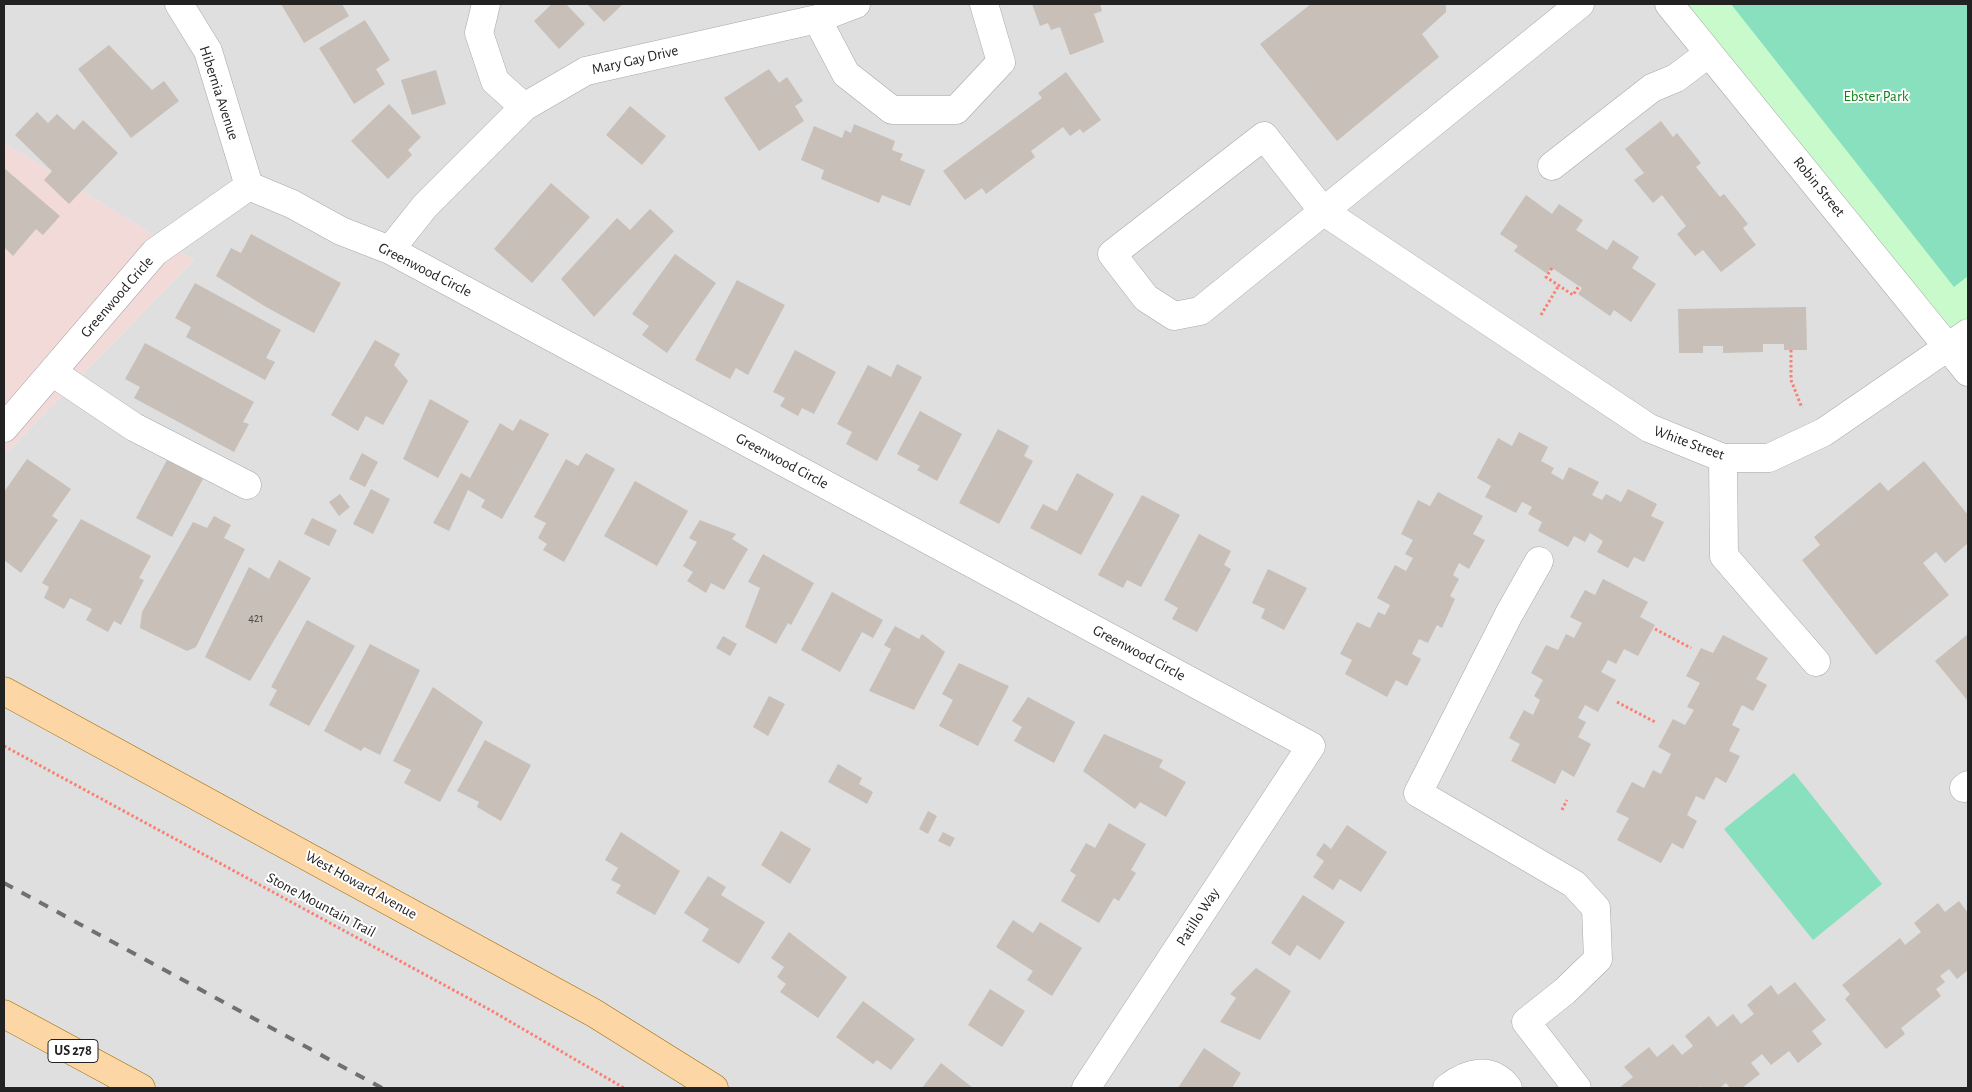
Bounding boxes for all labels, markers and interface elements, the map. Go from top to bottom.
street label: Mary Gay Drive [590,41,680,79]
street label: Hibernia Avenue [195,44,243,142]
park label: Ebster Park [1843,87,1909,105]
street label: Robin Street [1789,153,1849,221]
street label: Greenwood Circle [375,239,475,301]
street label: Greenwood Cricle [77,253,157,341]
street label: White Street [1651,422,1727,464]
street label: Greenwood Circle [733,429,831,493]
house number: 421 [248,611,264,625]
street label: Greenwood Circle [1090,621,1188,685]
street label: West Howard Avenue [302,847,420,923]
street label: Stone Mountain Trail [263,869,379,941]
street label: Patillo Way [1173,885,1223,949]
road number: US 278 [48,1040,98,1062]

